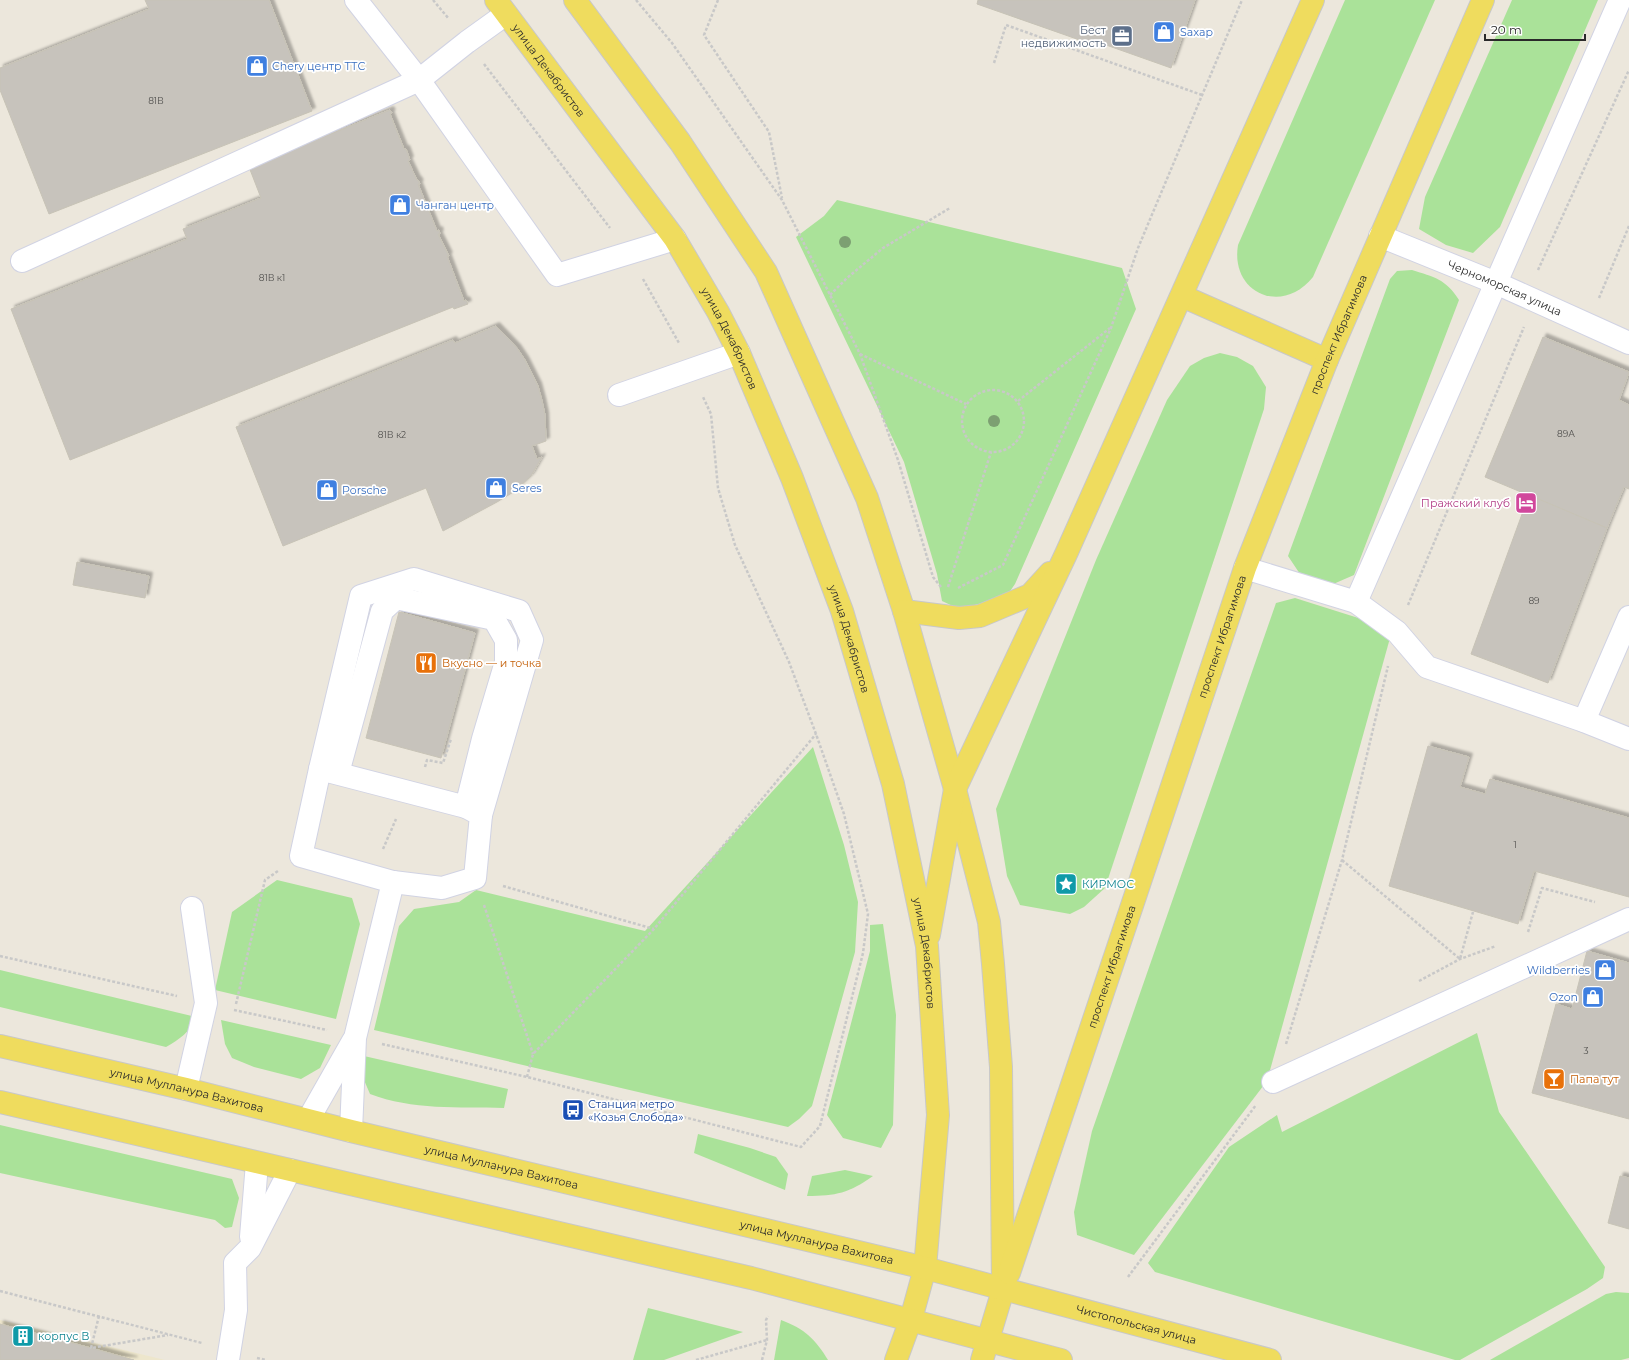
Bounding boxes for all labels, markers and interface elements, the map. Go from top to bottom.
scale bar [1485,16,1585,42]
shop icon: Saxap [1151,19,1177,45]
street label: улица Декабристов [509,20,588,120]
text: 20 m [1491,22,1522,37]
place label: Бест недвижимость [1021,23,1107,50]
office icon: Бест недвижимость [1109,23,1135,49]
place label: Saxap [1180,25,1213,39]
shop icon: Chery центр ТТС [244,53,270,79]
place label: Chery центр ТТС [272,59,365,73]
house number: 81В [148,95,164,106]
shop icon: Чанган центр [387,192,413,218]
place label: Чанган центр [416,198,494,212]
street label: Черноморская улица [1446,257,1564,319]
house number: 81В к1 [259,272,285,283]
street label: проспект Ибрагимова [1307,273,1370,396]
street label: улица Декабристов [697,284,761,392]
house number: 89А [1557,428,1575,439]
house number: 81В к2 [378,429,406,440]
shop icon: Seres [483,475,509,501]
shop icon: Porsche [314,477,340,503]
place label: Seres [512,481,542,495]
place label: Porsche [342,483,387,497]
hotel icon: Пражский клуб [1513,490,1539,516]
place label: Пражский клуб [1421,496,1510,510]
street label: проспект Ибрагимова [1195,573,1249,700]
street label: улица Декабристов [825,582,873,695]
house number: 89 [1528,595,1540,606]
restaurant icon: Вкусно — и точка [413,650,439,676]
place label: Вкусно — и точка [442,656,541,670]
house number: 1 [1513,839,1517,850]
place icon: КИРМОС [1053,871,1079,897]
place label: КИРМОС [1082,877,1134,891]
street label: улица Декабристов [910,895,938,1009]
street label: проспект Ибрагимова [1084,903,1139,1030]
shop icon: Wildberries [1592,957,1618,983]
place label: Wildberries [1527,963,1591,977]
shop icon: Ozon [1580,984,1606,1010]
place label: Ozon [1549,990,1578,1004]
house number: 3 [1583,1045,1589,1056]
street label: улица Мулланура Вахитова [108,1064,265,1115]
bar icon: Папа тут [1541,1066,1567,1092]
place label: Папа тут [1570,1072,1620,1086]
bus stop icon: Станция метро «Козья Слобода» [560,1097,586,1123]
place label: Станция метро «Козья Слобода» [588,1097,683,1124]
street label: улица Мулланура Вахитова [422,1142,580,1192]
street label: улица Мулланура Вахитова [738,1217,895,1267]
street label: Чистопольская улица [1075,1302,1198,1347]
building icon: корпус В [10,1323,36,1349]
place label: корпус В [38,1329,89,1343]

